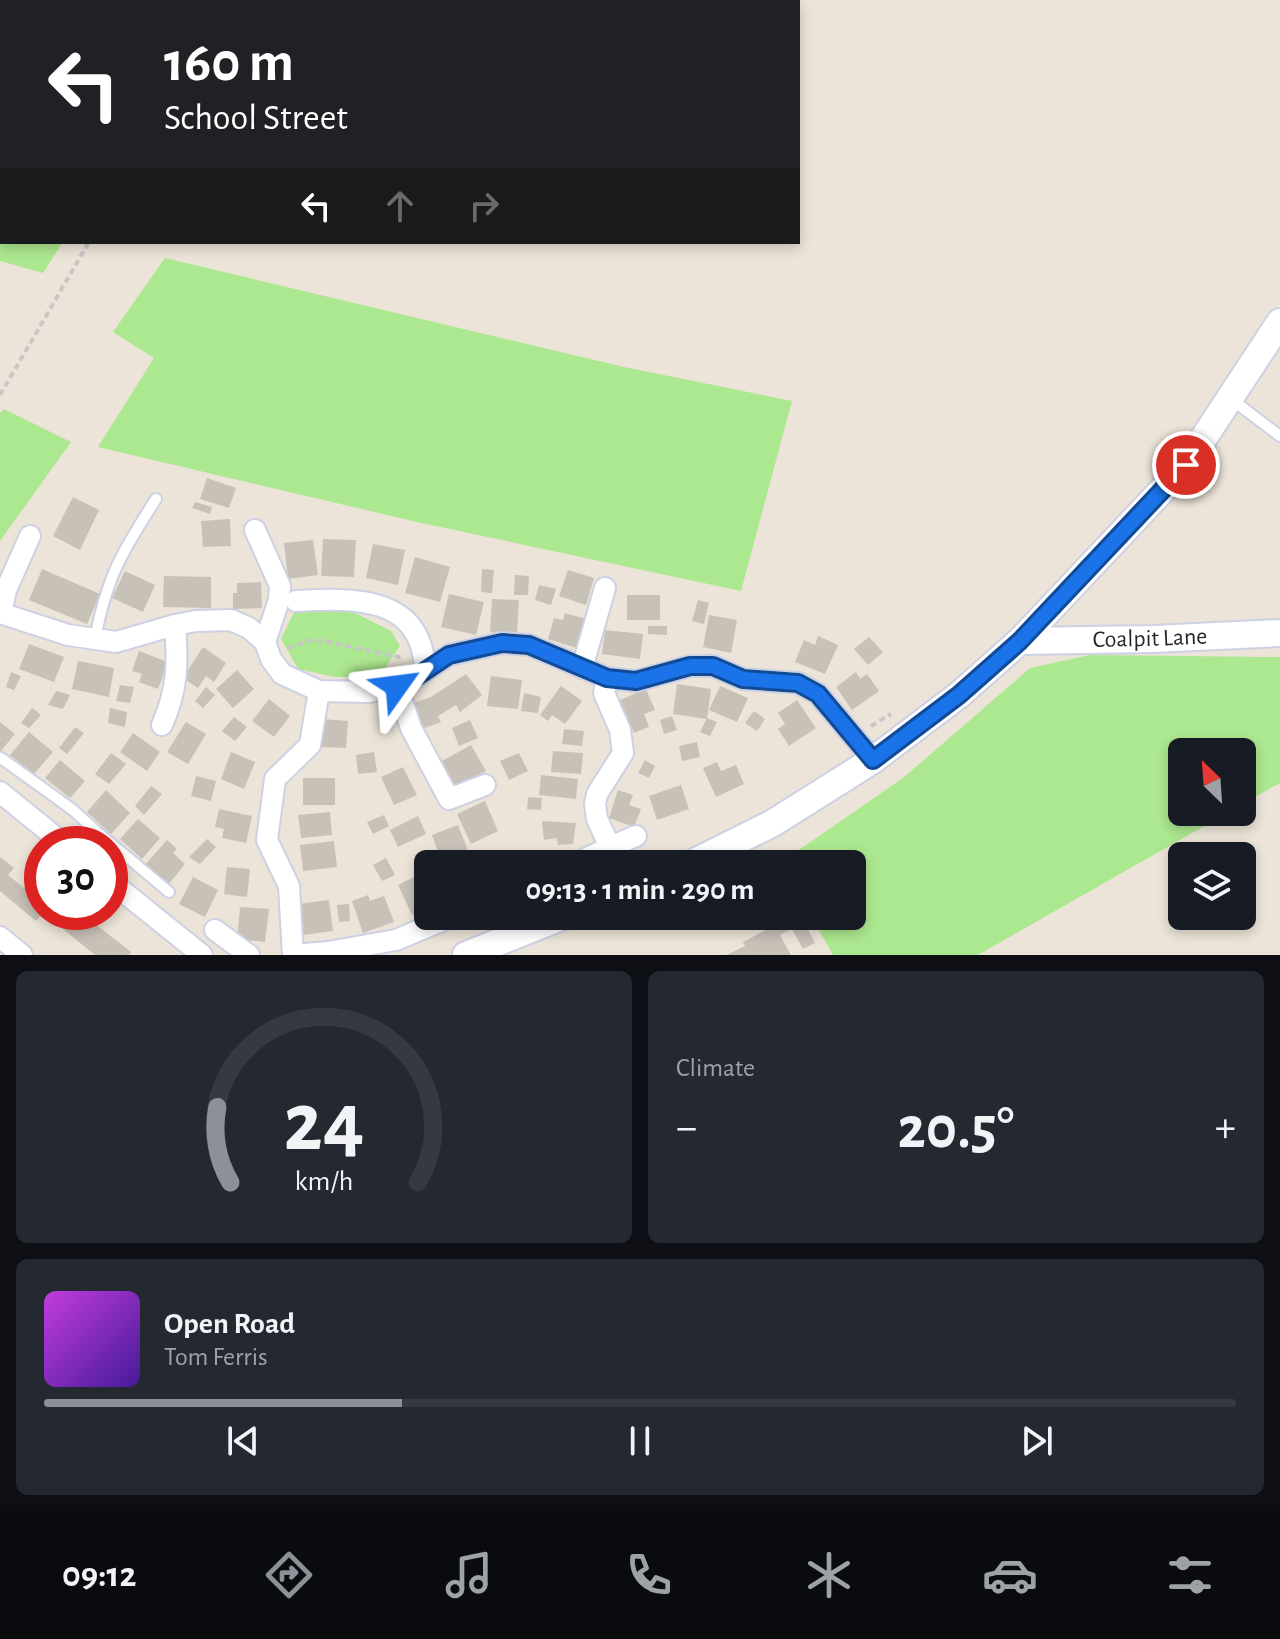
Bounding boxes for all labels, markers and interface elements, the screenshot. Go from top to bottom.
icon: left [32,32,136,136]
text: 160 m [164,35,294,91]
text: School Street [164,100,348,136]
icon: left [294,184,338,228]
icon: ahead [378,184,422,228]
icon: right [462,184,506,228]
pin [1152,431,1220,499]
icon: arrive [1164,443,1208,487]
street label: Coalpit Lane [1092,624,1208,652]
position arrow [355,644,439,728]
north arrow [1168,738,1256,826]
map controls [1168,738,1256,930]
speed limit sign: 30 [24,826,128,930]
button: layers [1168,842,1256,930]
text: 09:13 · 1 min · 290 m [526,875,754,905]
text: Climate [676,1055,755,1081]
text: 24 [283,1082,365,1166]
text: 20.5° [898,1099,1014,1159]
text: − [676,1106,697,1150]
text: + [1215,1106,1236,1150]
text: km/h [295,1167,353,1196]
text: Open Road [164,1309,295,1339]
text: Tom Ferris [164,1344,268,1370]
icon: previous [221,1419,265,1463]
icon: pause [618,1419,662,1463]
icon: next [1015,1419,1059,1463]
icon: directions [261,1547,317,1603]
icon: music [441,1547,497,1603]
icon: phone [621,1547,677,1603]
icon: climate [801,1547,857,1603]
icon: car [982,1547,1038,1603]
icon: filters [1162,1547,1218,1603]
text: 09:12 [62,1557,136,1593]

